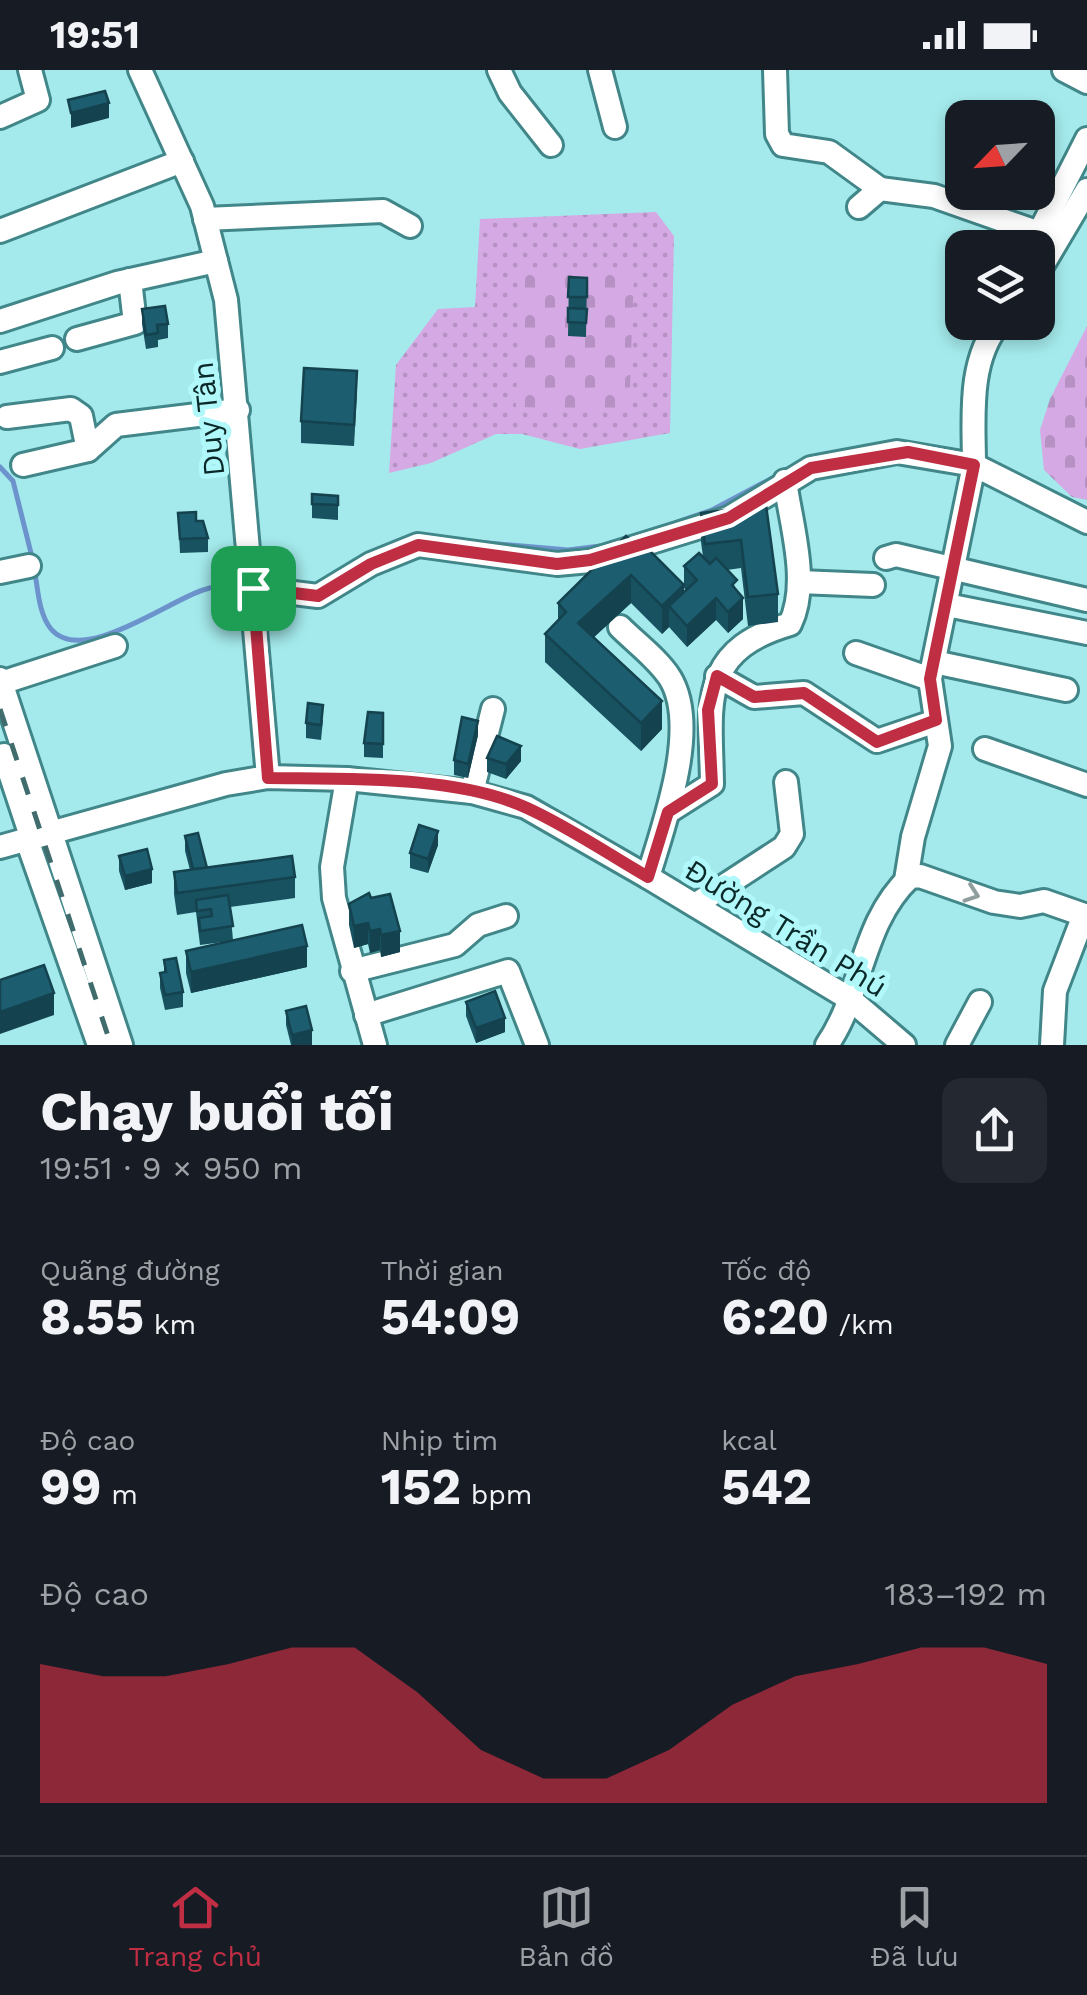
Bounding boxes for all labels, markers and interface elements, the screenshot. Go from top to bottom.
text: 19:51 [50,13,140,57]
north arrow [945,100,1055,210]
map controls [945,100,1055,340]
button: layers [945,230,1055,340]
street label: Duy Tân [185,360,231,478]
pin [211,546,296,631]
icon: arrive [226,561,281,616]
street label: Đường Trần Phú [679,852,893,1004]
one-way arrow [962,882,979,902]
button: share [942,1078,1047,1183]
text: Chạy buổi tối [40,1079,394,1143]
text: 19:51 · 9 × 950 m [40,1149,302,1187]
text: Quãng đường [40,1254,220,1287]
text: Thời gian [381,1254,504,1287]
text: Tốc độ [721,1254,812,1287]
text: 8.55 [40,1287,144,1346]
text: 54:09 [381,1287,520,1346]
text: 6:20 [721,1287,829,1346]
text: km [144,1308,196,1341]
text: /km [829,1308,894,1341]
text: Độ cao [40,1424,135,1457]
text: Nhịp tim [381,1424,498,1457]
text: kcal [721,1424,777,1457]
text: 99 [40,1457,102,1516]
text: 152 [381,1457,461,1516]
text: 542 [721,1457,812,1516]
text: m [102,1478,138,1511]
text: bpm [461,1478,533,1511]
text: Độ cao [40,1575,149,1613]
text: 183–192 m [885,1575,1047,1613]
tab: Trang chủ [128,1880,262,1973]
tab: Bản đồ [518,1880,614,1973]
tab: Đã lưu [870,1880,959,1973]

